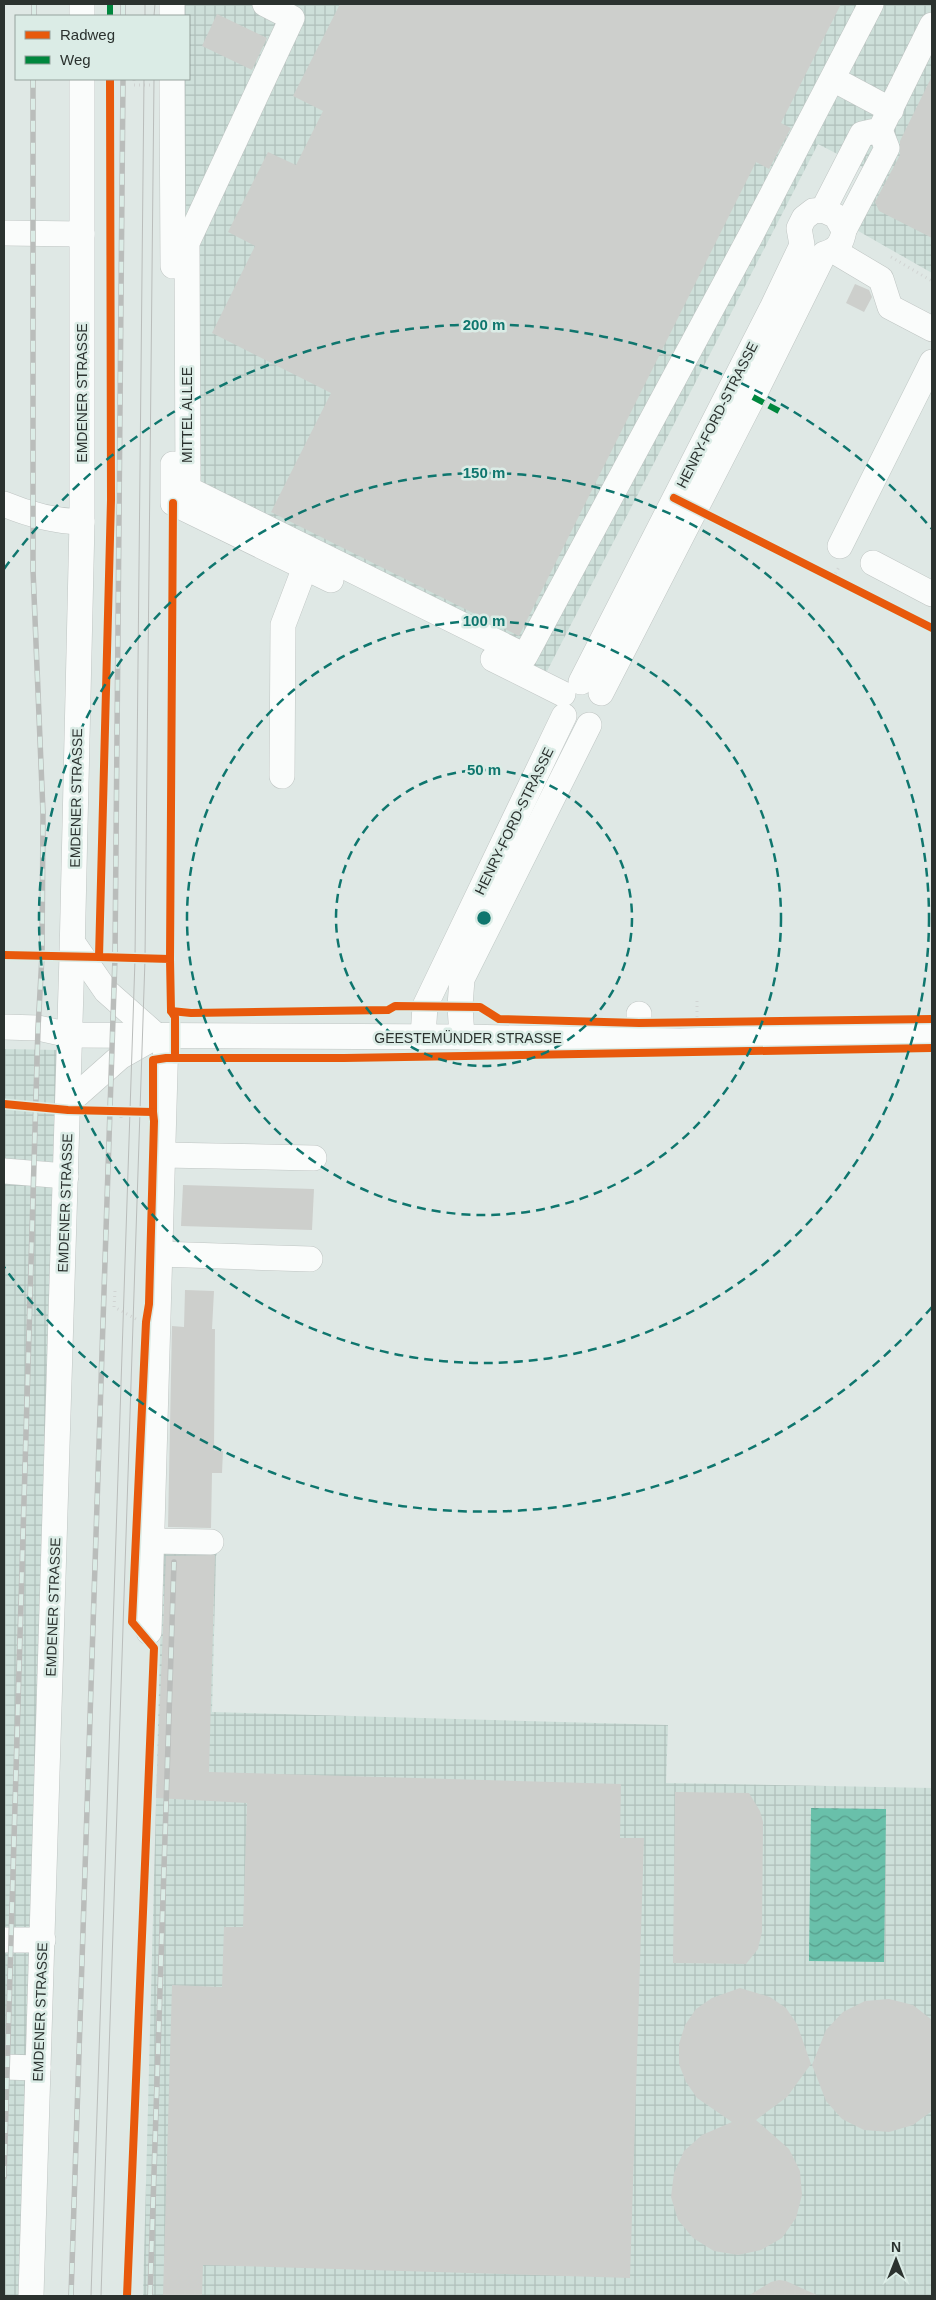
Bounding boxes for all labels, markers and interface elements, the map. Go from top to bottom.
legend [15,15,190,80]
text: Radweg [60,26,115,43]
text: Weg [60,51,91,68]
text: 200 m [463,316,505,333]
street label: EMDENER STRASSE [74,323,90,463]
street label: HENRY-FORD-STRASSE [673,339,761,491]
street label: MITTEL ALLEE [179,367,195,463]
text: 150 m [463,464,505,481]
text: 100 m [463,612,505,629]
street label: EMDENER STRASSE [67,728,85,868]
street label: HENRY-FORD-STRASSE [471,745,557,897]
text: 50 m [467,761,501,778]
centre of rings [475,909,493,927]
street label: GEESTEMÜNDER STRASSE [374,1029,562,1046]
street label: EMDENER STRASSE [55,1133,75,1273]
street label: EMDENER STRASSE [43,1537,63,1677]
street label: EMDENER STRASSE [30,1942,50,2082]
north arrow [871,2235,921,2285]
text: N [891,2239,901,2255]

